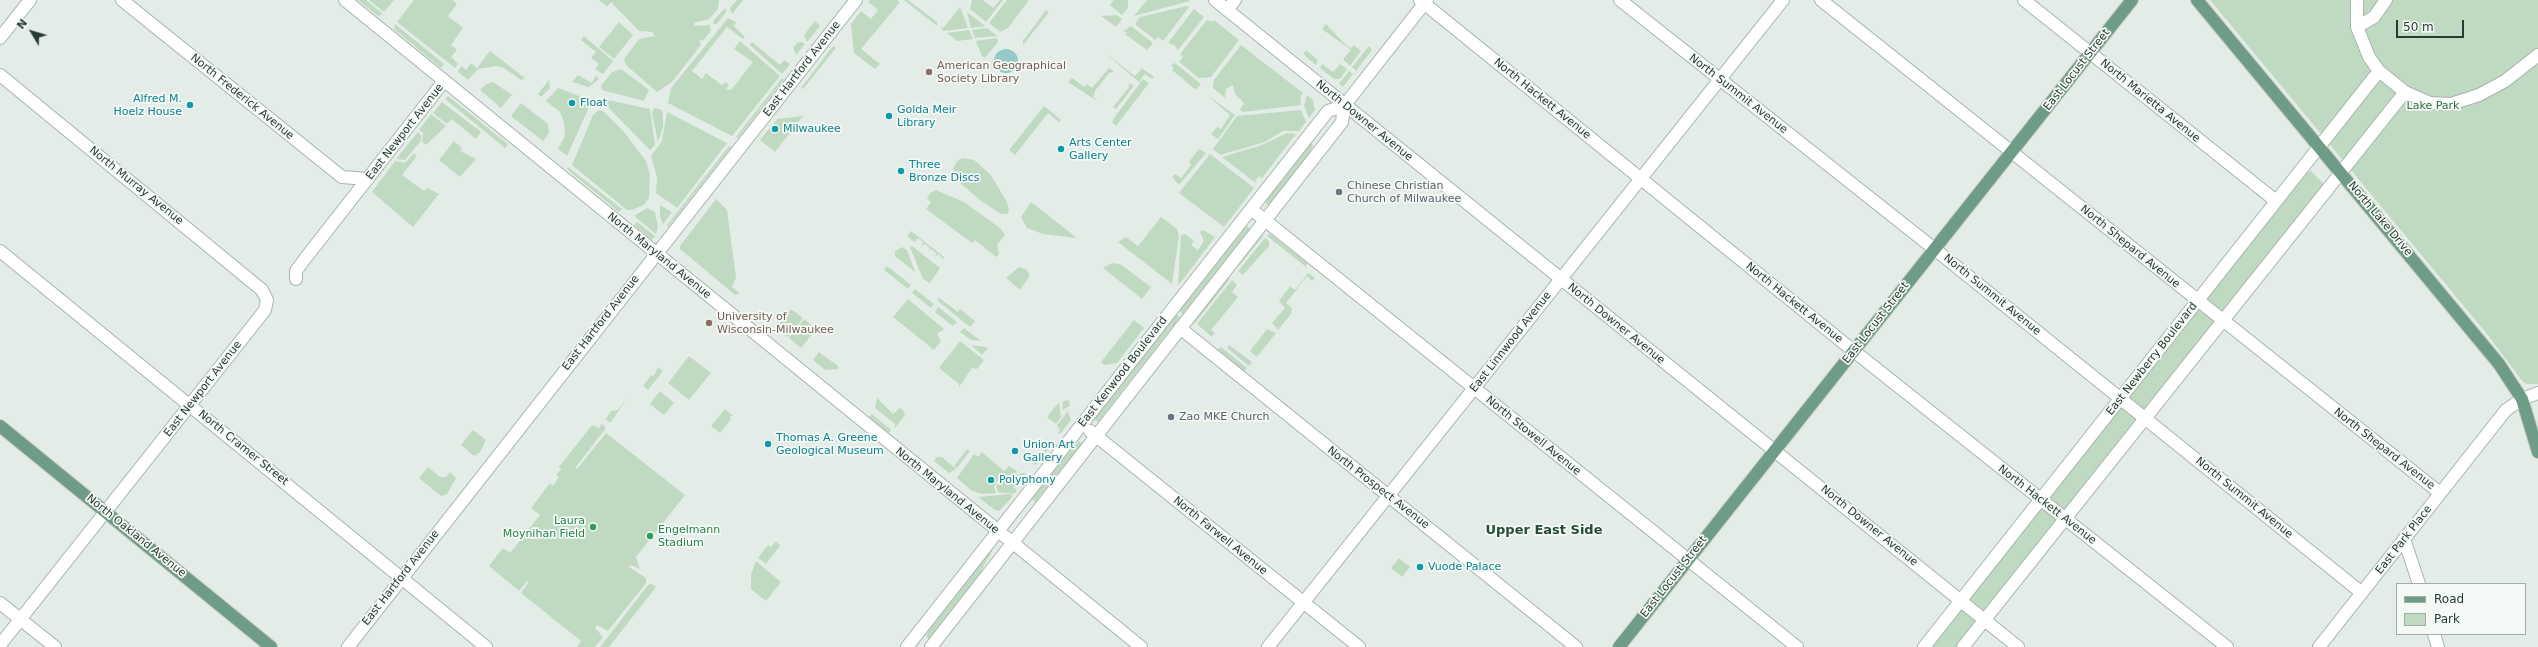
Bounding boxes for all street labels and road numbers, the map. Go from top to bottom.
street label: East Hartford Avenue [761,19,843,119]
street label: East Locust Street [2041,27,2113,113]
street label: North Frederick Avenue [188,51,296,143]
street label: North Summit Avenue [1686,51,1790,137]
street label: North Hackett Avenue [1491,56,1593,142]
street label: North Marietta Avenue [2097,57,2203,145]
street label: North Downer Avenue [1313,78,1415,164]
street label: East Newport Avenue [363,81,447,183]
street label: North Murray Avenue [86,144,186,228]
street label: North Lake Drive [2345,179,2415,259]
street label: North Shepard Avenue [2078,203,2182,291]
street label: North Maryland Avenue [604,210,714,302]
street label: North Summit Avenue [1941,252,2043,338]
street label: North Hackett Avenue [1743,260,1845,346]
street label: East Hartford Avenue [560,273,642,373]
street label: East Locust Street [1840,280,1912,366]
street label: North Downer Avenue [1565,281,1667,367]
street label: East Linnwood Avenue [1468,289,1554,395]
street label: East Newberry Boulevard [2104,300,2200,418]
street label: East Kenwood Boulevard [1076,314,1170,430]
street label: East Newport Avenue [161,338,245,440]
street label: North Stowell Avenue [1483,394,1583,478]
street label: North Shepard Avenue [2331,406,2437,492]
street label: North Cramer Street [195,408,291,488]
street label: North Prospect Avenue [1324,444,1432,532]
street label: North Maryland Avenue [892,445,1002,537]
street label: North Summit Avenue [2193,455,2295,541]
street label: North Hackett Avenue [1995,463,2099,547]
street label: North Downer Avenue [1818,483,1920,569]
street label: North Oakland Avenue [84,492,188,580]
street label: North Farwell Avenue [1170,494,1270,578]
street label: East Park Place [2373,503,2435,577]
street label: East Hartford Avenue [360,528,442,628]
street label: East Locust Street [1638,534,1710,620]

